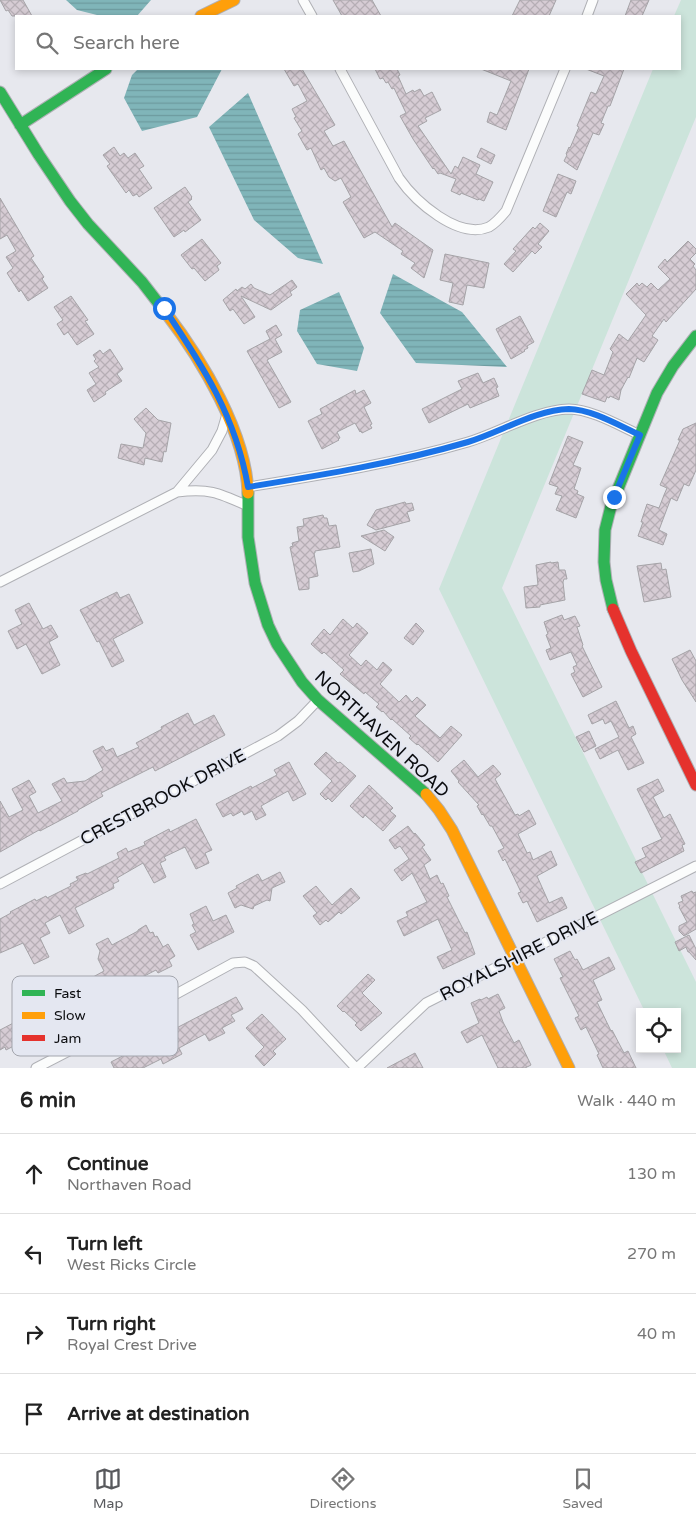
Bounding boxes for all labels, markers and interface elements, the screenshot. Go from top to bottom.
search box [15,15,681,70]
icon: search [33,29,61,57]
text: Search here [73,32,180,54]
route start [153,297,176,320]
route end [603,486,626,509]
street label: NORTHAVEN ROAD [310,666,454,802]
street label: CRESTBROOK DRIVE [76,744,250,850]
street label: ROYALSHIRE DRIVE [436,906,602,1006]
legend [12,976,178,1056]
text: Fast [54,985,82,1002]
text: Slow [54,1007,86,1024]
map controls [636,1008,681,1053]
button: locate [636,1008,681,1053]
text: Jam [54,1030,81,1047]
text: 6 min [20,1088,76,1113]
text: Walk · 440 m [577,1091,676,1111]
text: Continue [67,1153,149,1175]
icon: ahead [20,1160,48,1188]
text: 130 m [627,1164,676,1184]
text: Northaven Road [67,1175,192,1195]
text: Turn left [67,1233,143,1255]
icon: left [20,1240,48,1268]
text: 270 m [627,1244,676,1264]
text: West Ricks Circle [67,1255,196,1275]
text: Turn right [67,1313,155,1335]
icon: right [20,1320,48,1348]
text: 40 m [637,1324,676,1344]
text: Royal Crest Drive [67,1335,197,1355]
icon: arrive [20,1400,48,1428]
text: Arrive at destination [67,1403,250,1425]
tab: Map [93,1465,123,1512]
tab: Directions [309,1465,376,1512]
tab: Saved [562,1465,603,1512]

